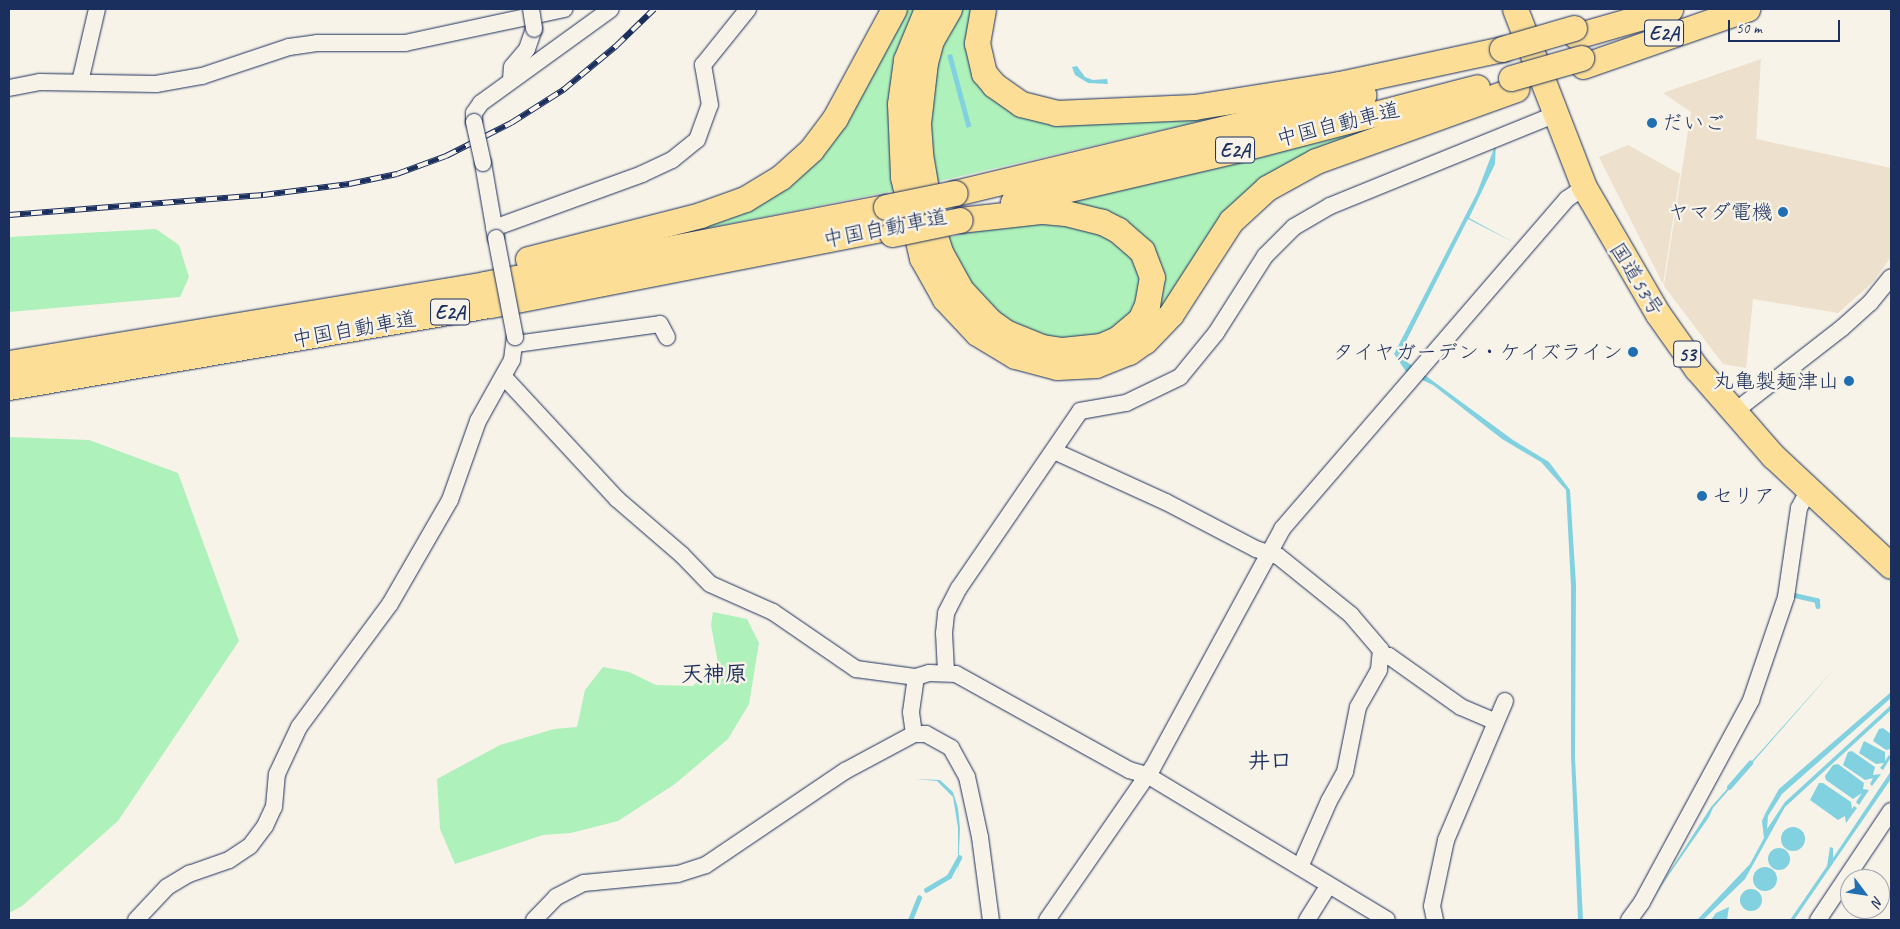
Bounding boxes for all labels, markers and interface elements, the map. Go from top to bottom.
scale bar [1730,10,1842,42]
road number: E2A [1644,15,1684,50]
text: 50 m [1736,19,1762,38]
street label: 中国自動車道 [1274,97,1402,151]
place label: だいご [1662,110,1725,136]
marker: だいご [1646,117,1658,129]
road number: E2A [1215,132,1255,168]
place label: ヤマダ電機 [1668,199,1773,225]
street label: 中国自動車道 [821,204,949,252]
marker: ヤマダ電機 [1777,206,1789,218]
street label: 国道53号 [1605,238,1669,320]
road number: E2A [430,294,470,330]
street label: 中国自動車道 [290,306,418,352]
road number: 53 [1672,336,1702,372]
place label: タイヤガーデン・ケイズライン [1329,339,1623,365]
marker: タイヤガーデン・ケイズライン [1627,346,1639,358]
place label: 丸亀製麺津山 [1713,368,1839,394]
marker: 丸亀製麺津山 [1843,375,1855,387]
place label: セリア [1712,483,1775,509]
marker: セリア [1696,490,1708,502]
district label: 天神原 [681,662,747,688]
district label: 井口 [1248,749,1292,775]
north arrow [1840,869,1890,919]
text: N [1868,893,1887,910]

